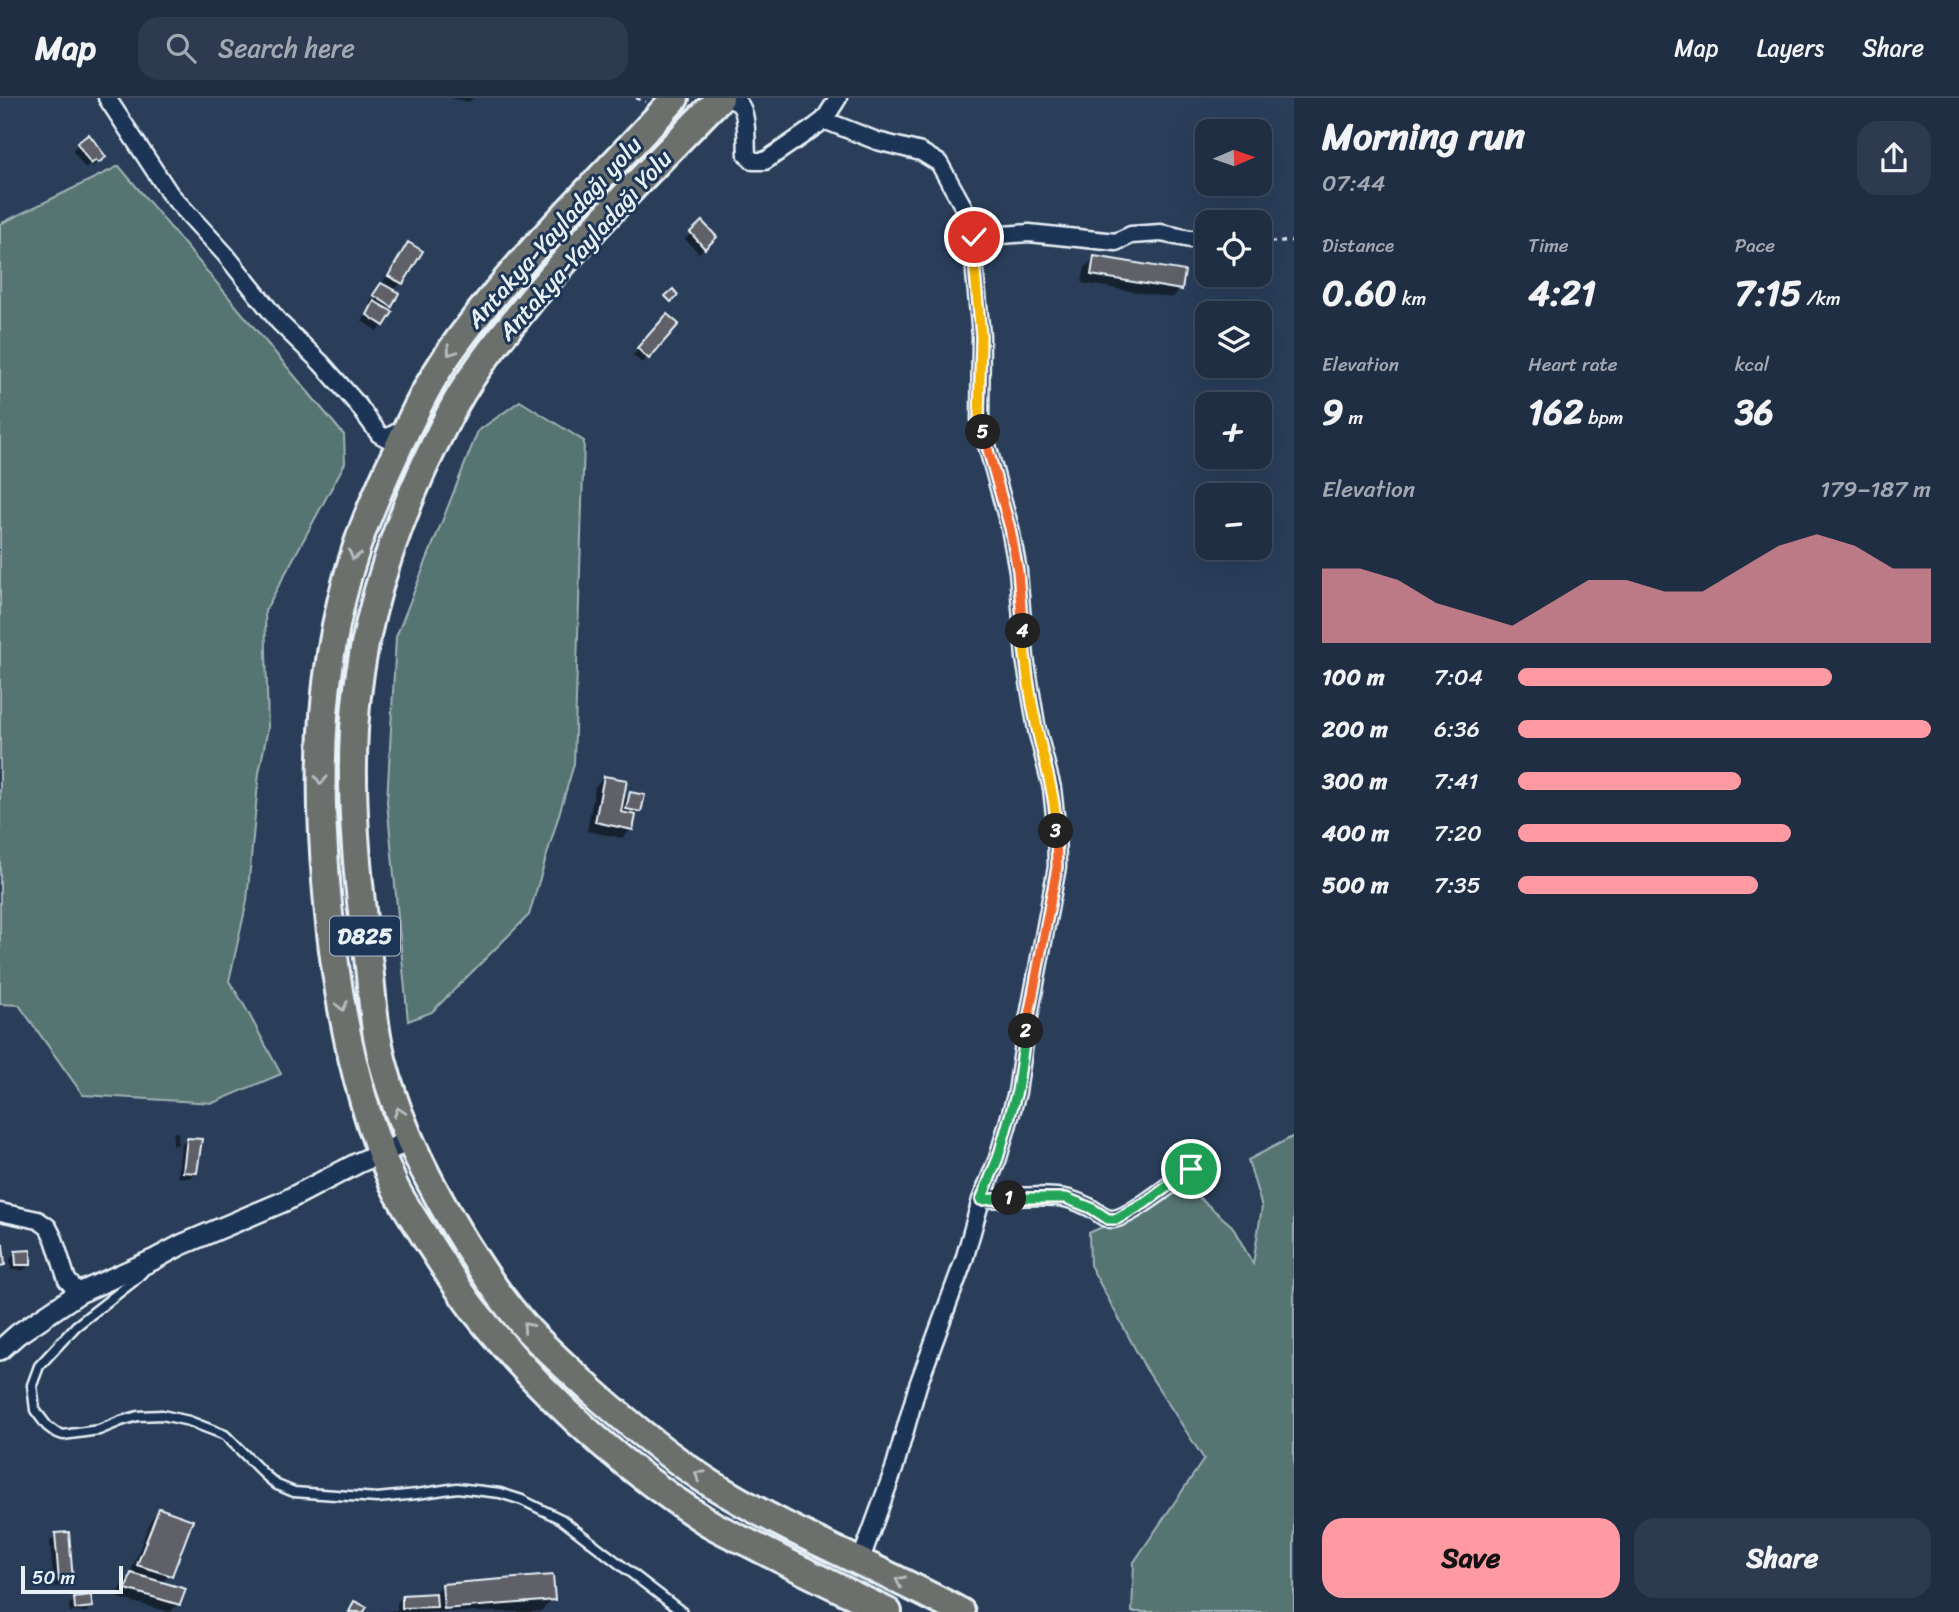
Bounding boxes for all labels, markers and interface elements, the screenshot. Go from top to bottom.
search box [138,17,628,80]
text: Map [35,19,96,77]
text: Search here [218,25,355,71]
text: Map [1674,27,1719,69]
text: Layers [1757,27,1824,69]
text: Share [1862,27,1924,69]
icon: search [162,29,200,67]
text: Morning run [1322,103,1525,170]
north arrow [1195,119,1272,196]
map controls [1195,119,1272,560]
button: share [1857,121,1931,195]
street label: Antakya-Yayladağı yolu [455,126,653,339]
street label: Antakya-Yayladağı Yolu [486,139,683,351]
text: 07:44 [1322,163,1385,204]
pin [944,207,1004,267]
button: locate [1195,210,1272,287]
icon: check [955,218,993,256]
text: Distance [1322,229,1394,262]
text: Time [1528,229,1569,262]
text: Pace [1735,229,1775,262]
text: 0.60 [1322,262,1397,324]
text: 4:21 [1528,262,1596,324]
text: 7:15 [1735,262,1802,324]
text: km [1397,282,1426,315]
text: /km [1802,282,1841,315]
button: layers [1195,301,1272,378]
one-way arrow [447,343,460,355]
text: Elevation [1322,348,1399,381]
text: Heart rate [1528,348,1618,381]
text: kcal [1735,348,1769,381]
text: 9 [1322,381,1344,443]
text: 162 [1528,381,1583,443]
text: 36 [1735,381,1774,443]
button: + [1195,392,1272,469]
text: m [1344,401,1363,434]
text: bpm [1583,401,1623,434]
pin: 5 [965,414,1000,450]
text: 5 [977,415,988,448]
text: Elevation [1322,469,1415,510]
text: 179–187 m [1820,469,1931,510]
button: − [1195,483,1272,560]
one-way arrow [348,549,363,561]
pin: 4 [1006,614,1040,648]
text: 4 [1017,614,1028,647]
text: 100 m [1322,657,1385,698]
text: 7:04 [1434,657,1483,698]
text: 200 m [1322,709,1388,750]
text: 6:36 [1434,709,1480,750]
text: 300 m [1322,761,1387,802]
text: 7:41 [1434,761,1478,802]
one-way arrow [314,774,329,785]
text: 400 m [1322,813,1389,854]
text: 7:20 [1434,813,1482,854]
pin: 3 [1038,814,1074,848]
text: 3 [1050,814,1061,847]
text: 500 m [1322,865,1389,906]
text: 7:35 [1434,865,1481,906]
road number: D825 [330,916,400,956]
one-way arrow [334,1000,349,1012]
pin: 2 [1009,1014,1044,1048]
text: 2 [1020,1014,1031,1047]
one-way arrow [393,1106,407,1118]
pin [1161,1139,1221,1199]
icon: arrive [1172,1150,1210,1188]
pin: 1 [992,1180,1026,1216]
text: 1 [1004,1181,1013,1214]
one-way arrow [523,1322,535,1335]
one-way arrow [694,1471,707,1483]
button: Save [1322,1518,1620,1598]
button: Share [1634,1518,1931,1598]
text: 50 m [32,1561,75,1594]
scale bar [21,1563,122,1595]
one-way arrow [895,1575,907,1589]

